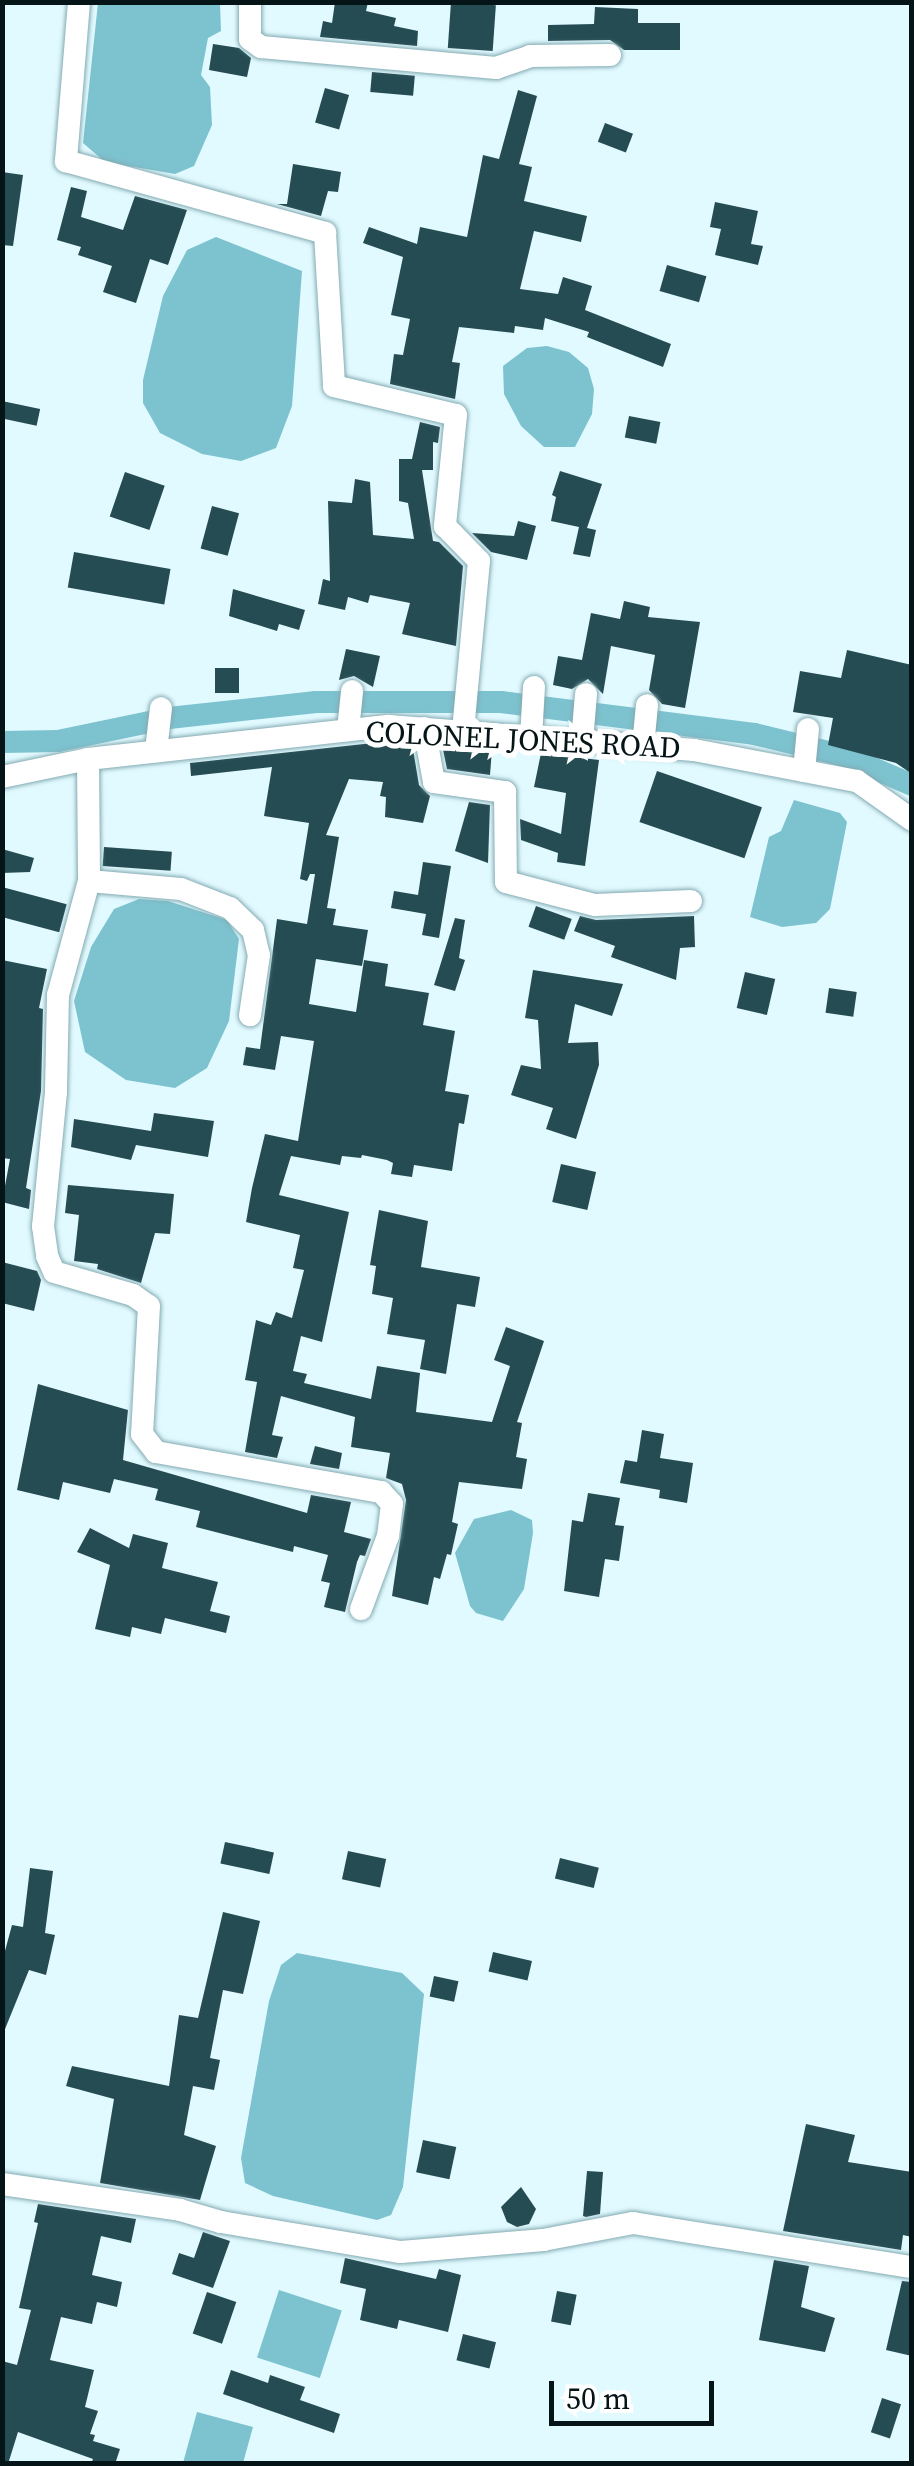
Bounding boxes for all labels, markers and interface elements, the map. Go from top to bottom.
street label: COLONEL JONES ROAD [364,714,682,766]
scale bar [554,2361,719,2423]
text: 50 m [566,2378,630,2419]

